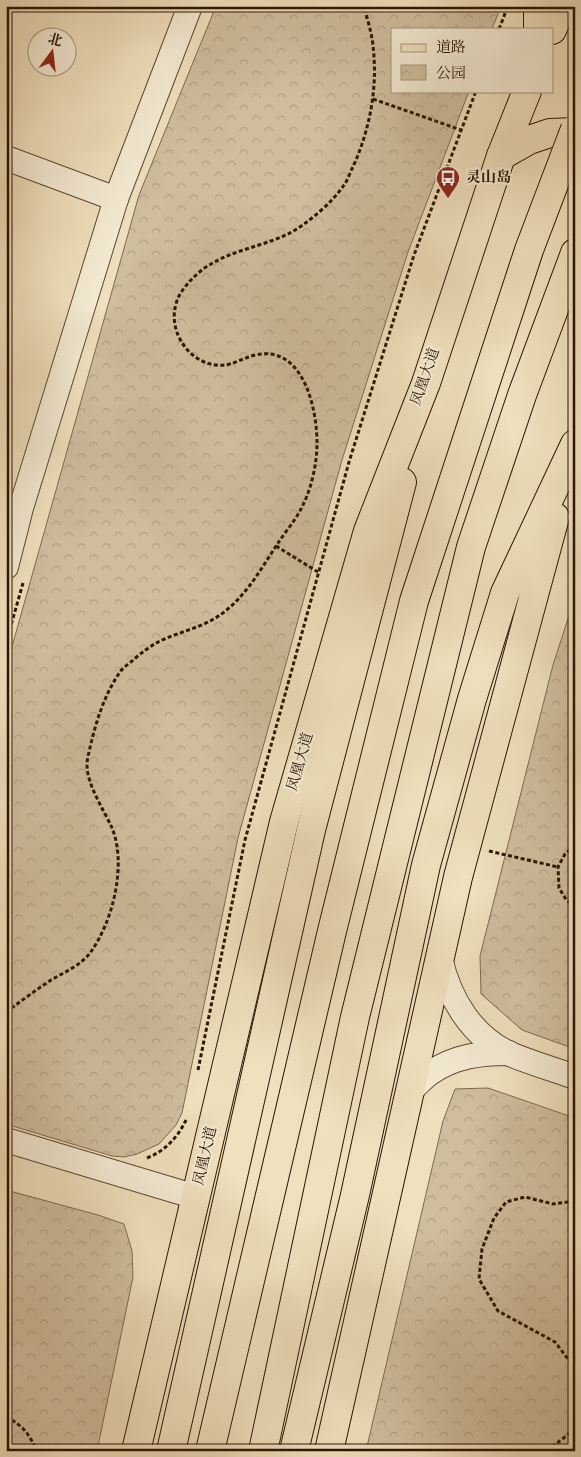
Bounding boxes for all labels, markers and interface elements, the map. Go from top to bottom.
north arrow [28,28,78,78]
legend [391,28,554,92]
text: 北 [46,30,64,52]
text: 道路 [436,38,466,59]
text: 公园 [436,64,466,85]
bus stop icon: 灵山岛 [435,165,461,199]
place label: 灵山岛 [466,168,511,189]
street label: 凤凰大道 [406,345,446,409]
street label: 凤凰大道 [283,730,319,794]
street label: 凤凰大道 [189,1124,223,1188]

